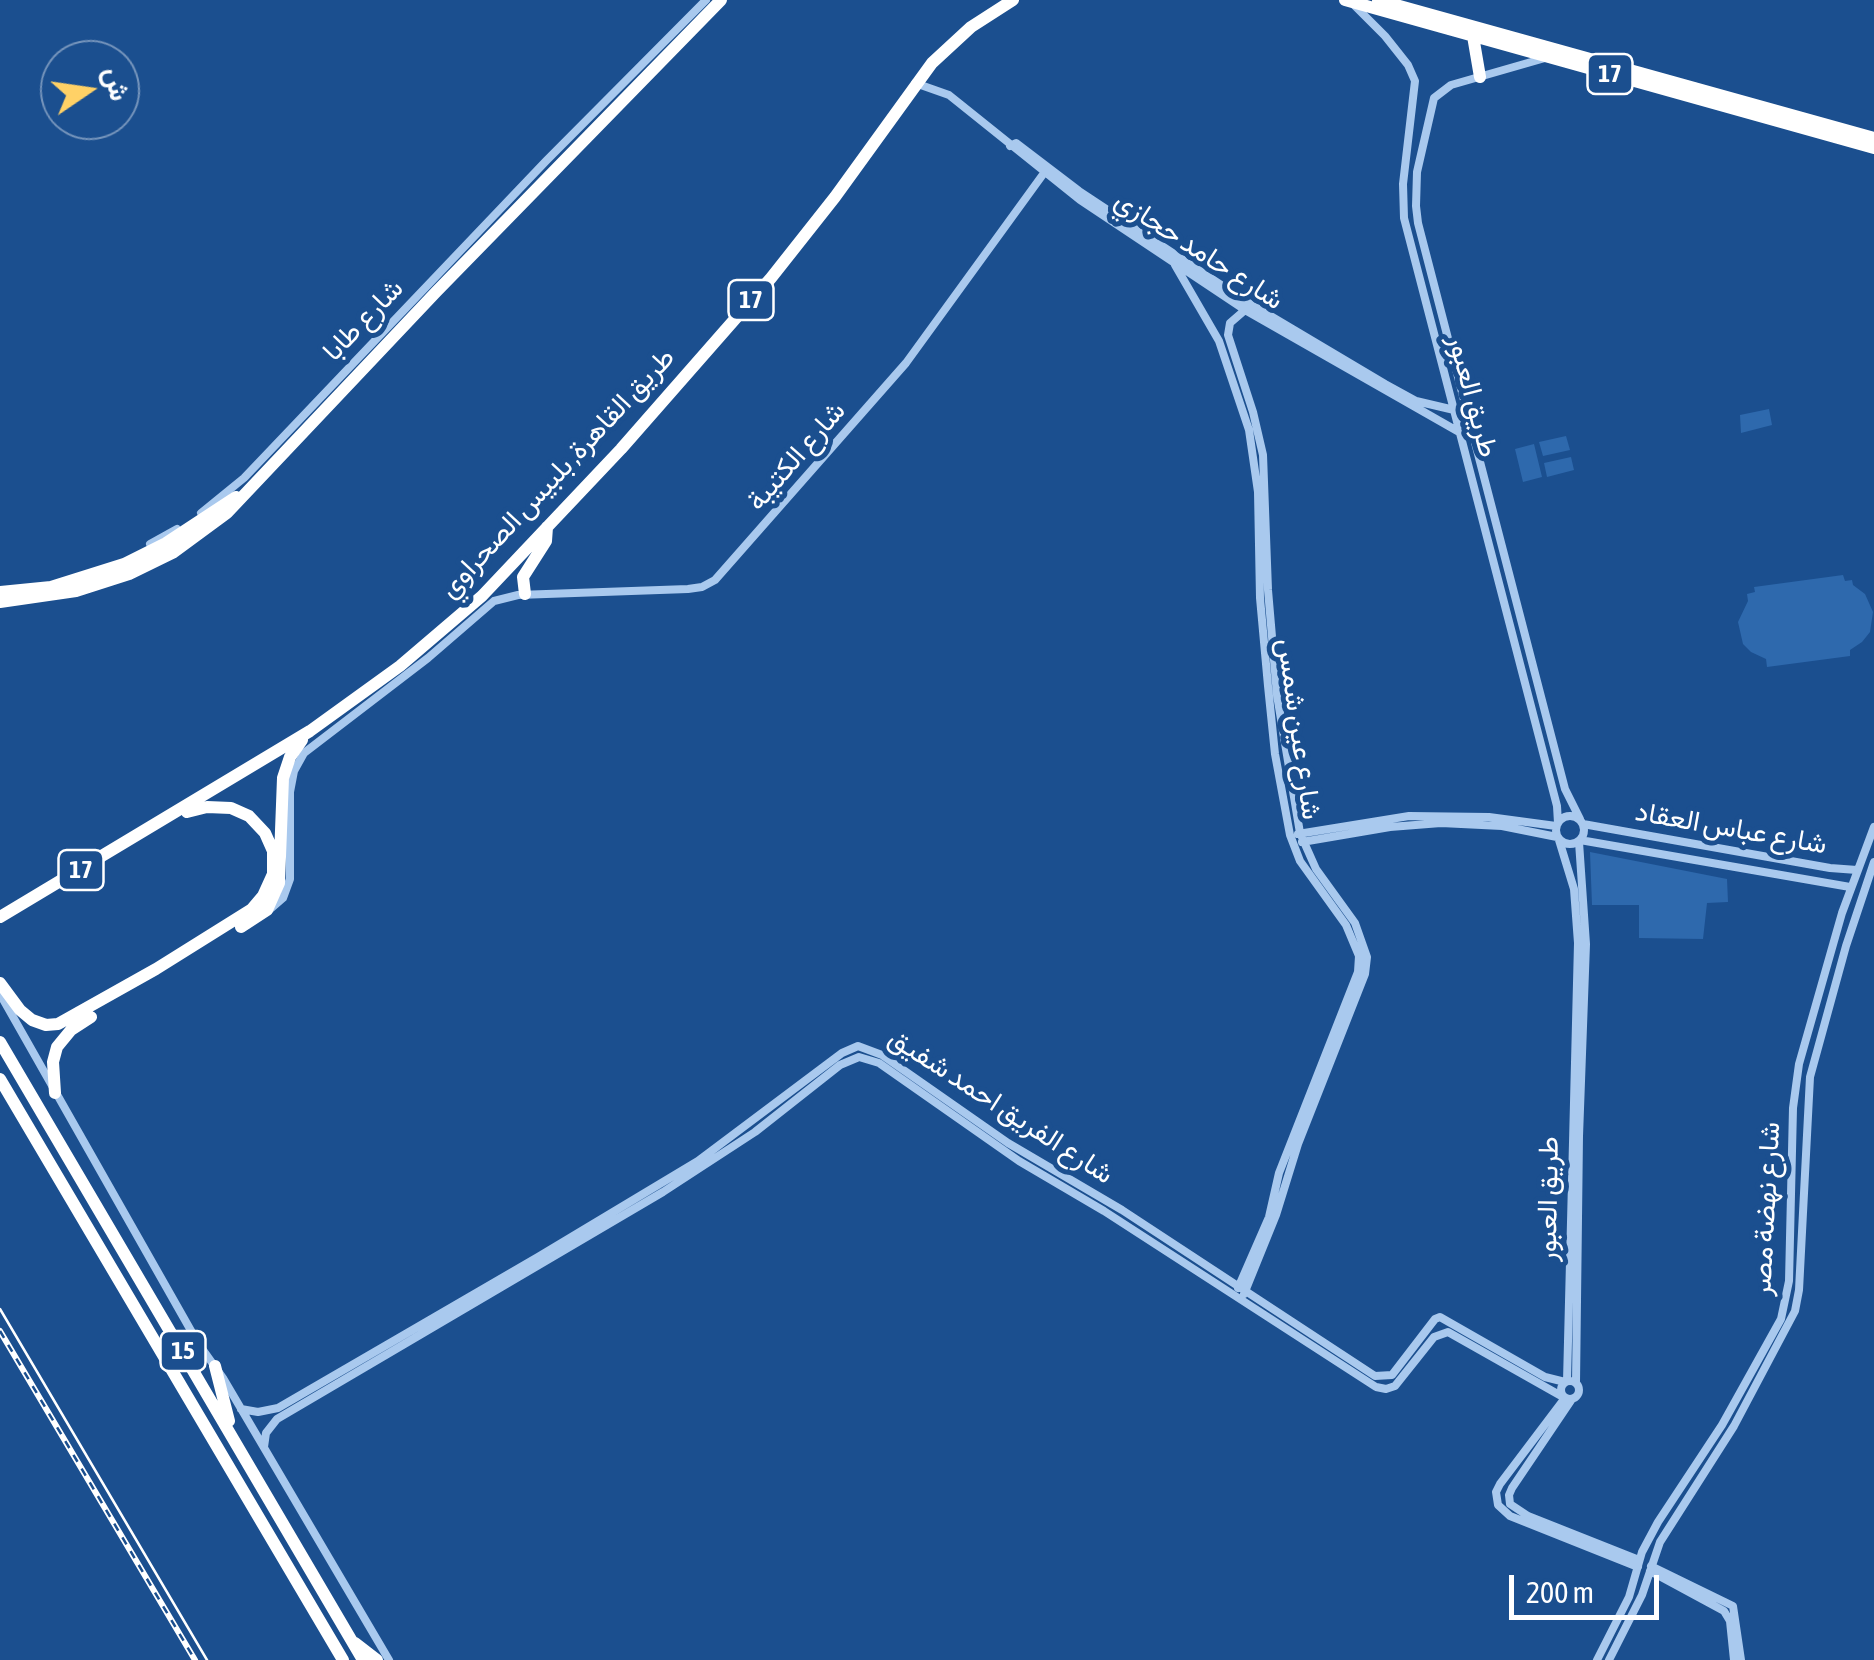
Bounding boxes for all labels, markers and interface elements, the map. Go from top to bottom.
north arrow [40,40,140,140]
road number: 17 [1588,54,1632,94]
text: ش [98,64,137,104]
street label: شارع حامد حجازي [1108,183,1290,317]
street label: شارع طابا [316,272,410,368]
road number: 17 [728,280,774,320]
street label: طريق العبور [1441,331,1505,461]
street label: طريق القاهرة, بلبيس الصحراوي [432,341,682,605]
street label: شارع الكتيبة [740,395,852,517]
street label: شارع عين شمس [1270,636,1328,822]
street label: شارع عباس العقاد [1633,795,1829,861]
road number: 17 [58,850,104,890]
street label: شارع الفريق احمد شفيق [882,1021,1120,1191]
street label: شارع نهضة مصر [1745,1121,1787,1297]
street label: طريق العبور [1530,1136,1566,1262]
road number: 15 [160,1331,206,1371]
scale bar [1514,1555,1664,1617]
text: 200 m [1526,1575,1594,1609]

